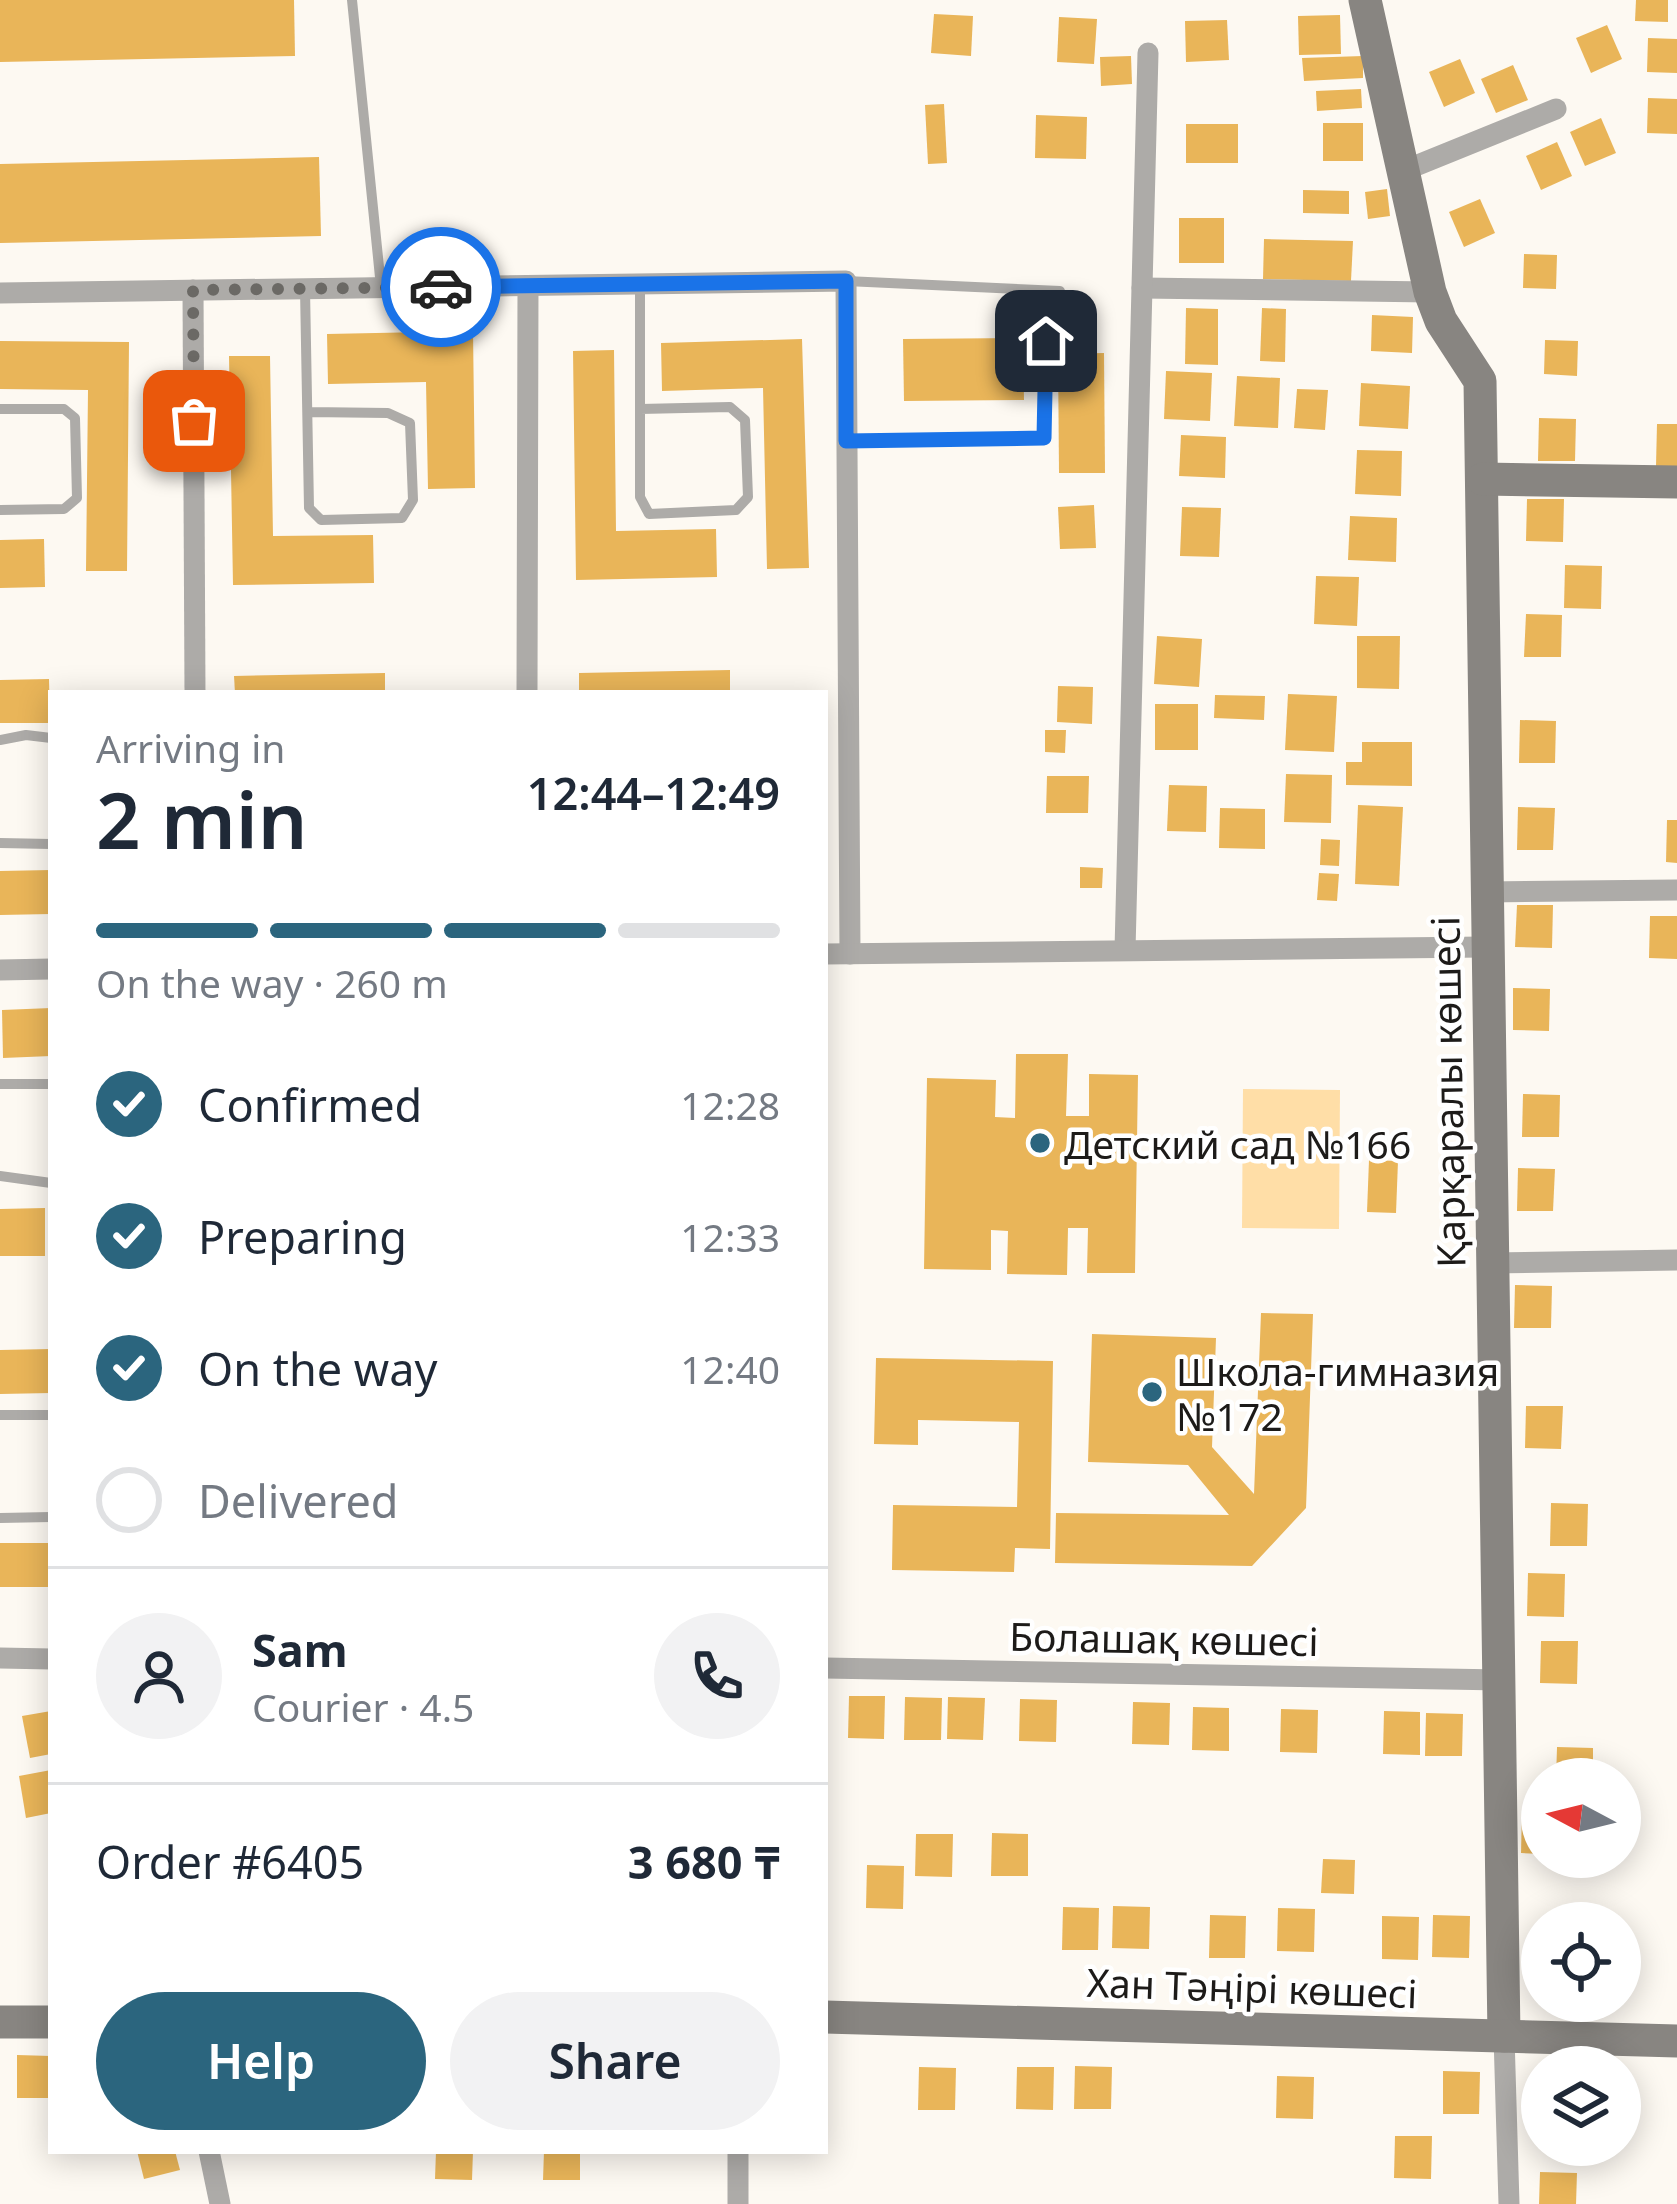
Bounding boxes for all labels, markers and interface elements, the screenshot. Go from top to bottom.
courier [381,227,501,347]
icon: car [408,254,474,320]
pin [995,290,1097,392]
icon: home [1013,308,1079,374]
pin [143,370,245,472]
icon: bag [161,388,227,454]
text: Arriving in [96,721,285,774]
text: 12:44–12:49 [527,762,780,823]
text: 2 min [96,766,308,872]
street label: Қарқаралы көшесі [1417,916,1477,1268]
text: On the way · 260 m [96,956,448,1009]
icon: check [96,1071,162,1137]
text: Confirmed [198,1074,422,1135]
text: 12:28 [680,1078,780,1131]
place label: Детский сад №166 [1064,1117,1411,1170]
marker: Детский сад №166 [1027,1130,1053,1156]
icon: check [96,1203,162,1269]
text: Preparing [198,1206,407,1267]
text: 12:33 [680,1210,780,1263]
icon: check [96,1335,162,1401]
text: On the way [198,1338,437,1399]
text: 12:40 [680,1342,780,1395]
place label: Школа-гимназия №172 [1176,1344,1499,1442]
marker: Школа-гимназия №172 [1139,1379,1165,1405]
text: Delivered [198,1470,398,1531]
street label: Болашақ көшесі [1009,1609,1319,1667]
button: person [96,1613,222,1739]
button: phone [654,1613,780,1739]
text: Sam [252,1619,348,1680]
text: Courier · 4.5 [252,1680,474,1733]
north arrow [1521,1758,1641,1878]
map controls [1521,1758,1641,2166]
text: Order #6405 [96,1831,364,1892]
text: 3 680 ₸ [628,1831,780,1892]
button: locate [1521,1902,1641,2022]
street label: Хан Тәңірі көшесі [1086,1955,1418,2019]
button: Help [96,1992,426,2130]
button: Share [450,1992,780,2130]
button: layers [1521,2046,1641,2166]

